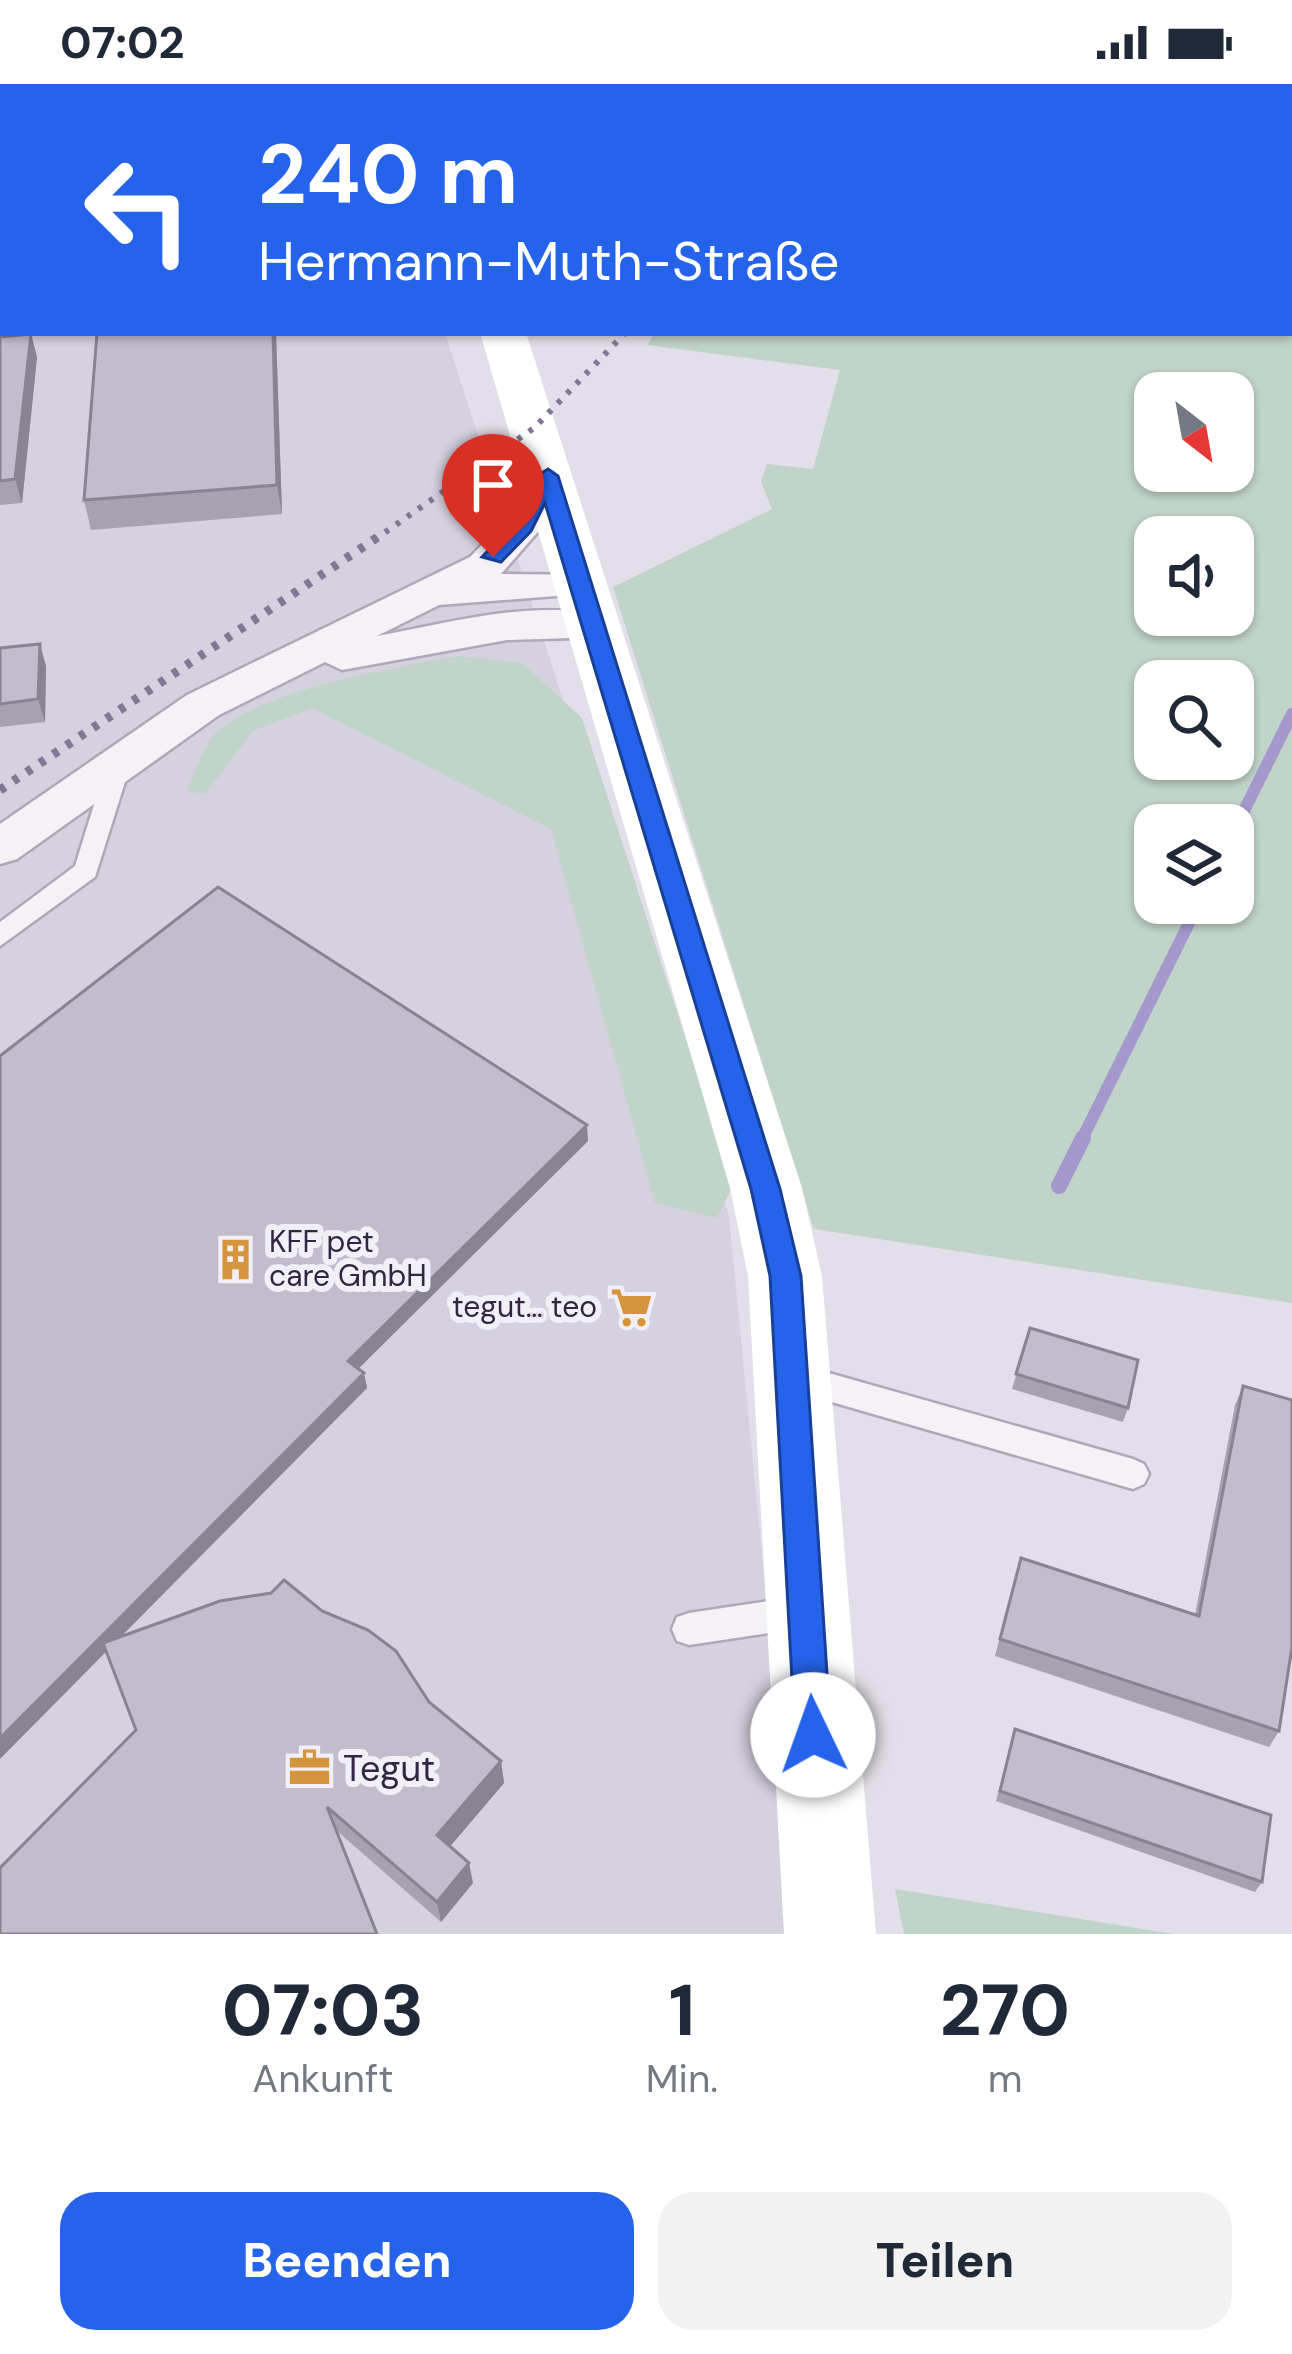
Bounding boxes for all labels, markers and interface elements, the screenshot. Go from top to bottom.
text: 07:02 [60,13,184,72]
text: 240 m [258,120,518,229]
icon: left [60,132,216,288]
text: Hermann-Muth-Straße [258,226,839,297]
north arrow [1134,372,1254,492]
map controls [1134,372,1254,924]
pin [442,434,544,557]
icon: arrive [460,452,526,518]
button: sound [1134,516,1254,636]
button: search [1134,660,1254,780]
button: layers [1134,804,1254,924]
place label: KFF pet care GmbH [269,1222,427,1295]
building icon: KFF pet care GmbH [212,1236,258,1282]
supermarket icon: tegut… teo [608,1284,654,1330]
place label: tegut… teo [452,1287,597,1326]
position arrow [750,1672,876,1798]
office icon: Tegut [286,1745,332,1791]
place label: Tegut [343,1745,435,1792]
text: 07:03 [222,1964,424,2057]
text: 1 [669,1964,695,2057]
text: 270 [940,1964,1070,2057]
text: Ankunft [252,2053,394,2104]
text: Min. [646,2053,718,2104]
text: m [988,2053,1022,2104]
button: Beenden [60,2192,634,2330]
button: Teilen [658,2192,1232,2330]

